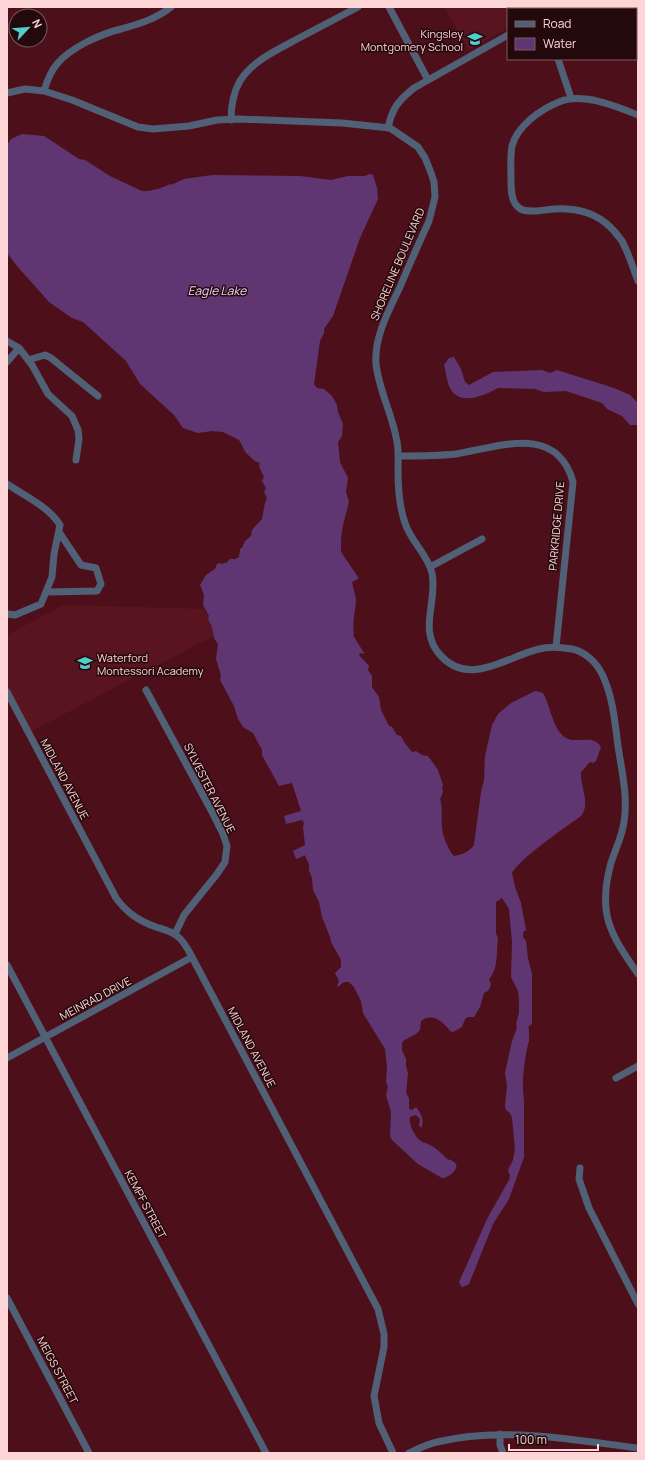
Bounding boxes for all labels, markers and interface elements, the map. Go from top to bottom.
north arrow [8,8,48,48]
legend [507,8,637,60]
text: Road [543,15,571,32]
text: N [29,17,46,30]
place label: Kingsley Montgomery School [361,26,463,54]
school or university icon: Kingsley Montgomery School [466,30,484,48]
text: Water [543,35,577,52]
street label: SHORELINE BOULEVARD [366,205,428,323]
water label: Eagle Lake [188,282,247,299]
street label: PARKRIDGE DRIVE [545,481,567,571]
place label: Waterford Montessori Academy [97,650,204,678]
school or university icon: Waterford Montessori Academy [76,654,94,672]
street label: MIDLAND AVENUE [37,736,93,822]
street label: SYLVESTER AVENUE [181,740,239,836]
street label: MEINRAD DRIVE [57,973,133,1023]
street label: MIDLAND AVENUE [224,1004,280,1090]
street label: KEMPF STREET [122,1167,171,1241]
street label: MEIGS STREET [34,1334,82,1407]
scale bar [509,1426,598,1452]
text: 100 m [515,1431,547,1448]

